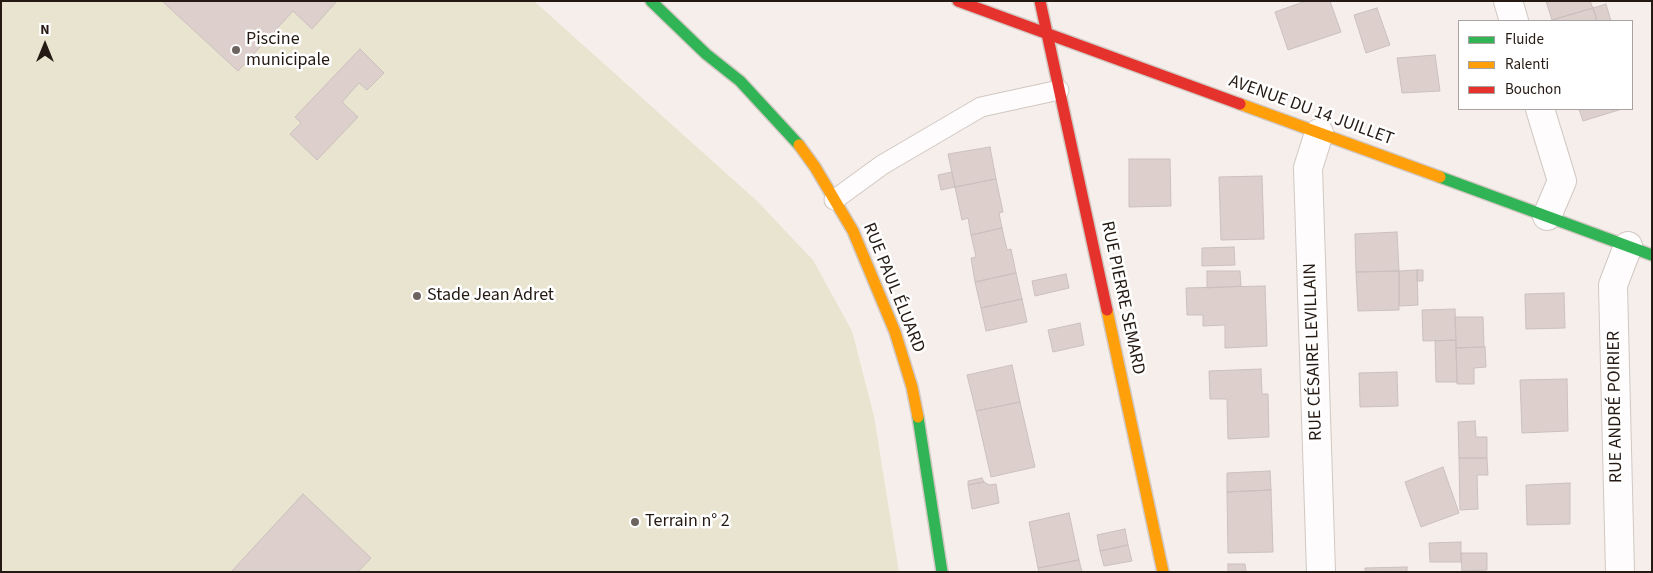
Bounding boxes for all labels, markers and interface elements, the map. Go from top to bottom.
north arrow [20,20,70,70]
text: N [40,20,50,40]
legend [1458,20,1633,110]
place label: Piscine municipale [246,29,330,72]
text: Fluide [1505,29,1544,50]
marker: Piscine municipale [230,44,242,56]
text: Ralenti [1505,54,1549,75]
street label: AVENUE DU 14 JUILLET [1226,71,1396,151]
text: Bouchon [1505,79,1561,100]
street label: RUE PIERRE SEMARD [1095,219,1149,377]
street label: RUE PAUL ÉLUARD [857,220,929,356]
street label: RUE CÉSAIRE LEVILLAIN [1300,263,1328,441]
place label: Stade Jean Adret [427,285,554,307]
marker: Stade Jean Adret [411,290,423,302]
street label: RUE ANDRÉ POIRIER [1604,331,1628,483]
place label: Terrain n° 2 [645,511,730,533]
marker: Terrain n° 2 [629,516,641,528]

